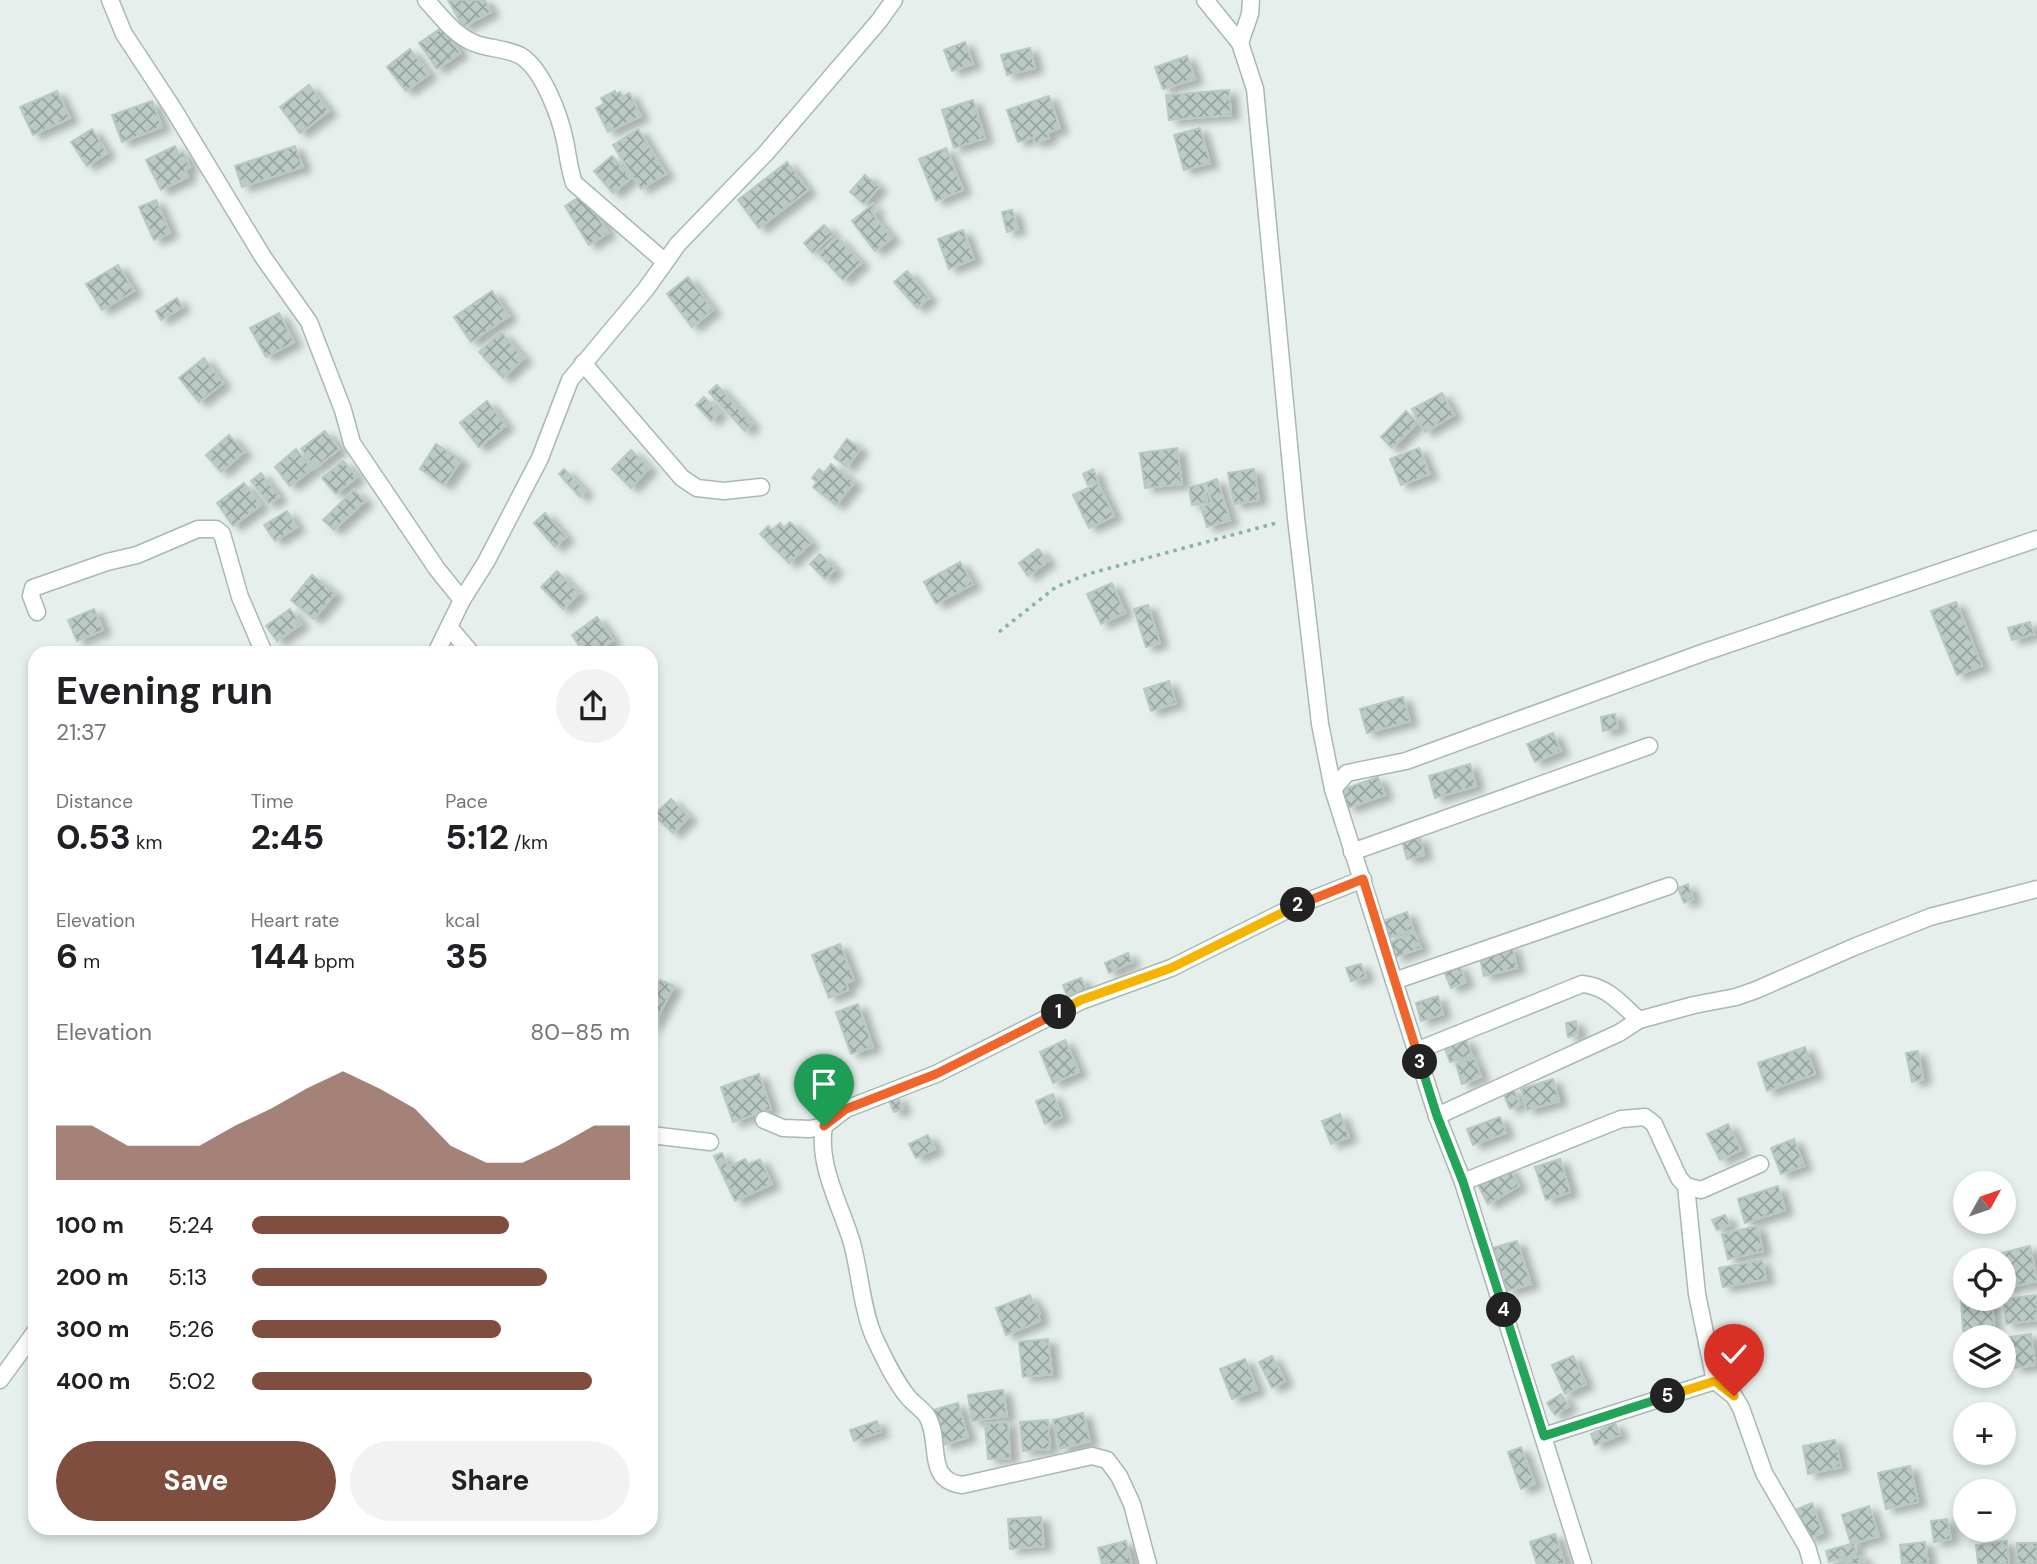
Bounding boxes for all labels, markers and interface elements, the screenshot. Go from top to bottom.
text: Evening run [56,666,273,716]
button: share [556,669,630,743]
text: 21:37 [56,717,107,747]
text: Distance [56,789,133,814]
text: Time [251,789,294,814]
text: Pace [445,789,488,814]
text: 0.53 [56,814,131,860]
text: 2:45 [251,814,324,860]
text: 5:12 [445,814,509,860]
text: km [131,830,163,855]
text: /km [509,830,548,855]
pin: 2 [1280,888,1316,922]
text: 2 [1292,892,1303,917]
text: Elevation [56,908,135,933]
text: Heart rate [251,908,339,933]
text: kcal [445,908,480,933]
text: 6 [56,933,78,979]
text: 144 [251,933,309,979]
text: 35 [445,933,488,979]
text: m [78,949,100,974]
text: bpm [309,949,355,974]
pin: 1 [1042,995,1076,1030]
text: 1 [1055,999,1062,1024]
text: Elevation [56,1017,152,1047]
text: 80–85 m [530,1017,630,1047]
pin: 3 [1402,1044,1438,1080]
text: 3 [1414,1049,1425,1074]
pin [794,1054,854,1126]
icon: arrive [805,1065,843,1103]
north arrow [1953,1171,2016,1234]
map controls [1953,1171,2016,1542]
text: 100 m [56,1210,124,1240]
text: 5:24 [168,1210,214,1240]
button: locate [1953,1248,2016,1311]
text: 200 m [56,1262,129,1292]
text: 5:13 [168,1262,207,1292]
pin: 4 [1486,1292,1522,1328]
text: 4 [1497,1297,1510,1322]
text: 300 m [56,1314,129,1344]
text: 5:26 [168,1314,214,1344]
pin [1704,1324,1764,1396]
button: layers [1953,1325,2016,1388]
icon: check [1715,1335,1753,1373]
text: 400 m [56,1366,130,1396]
text: 5:02 [168,1366,215,1396]
pin: 5 [1650,1378,1686,1414]
text: 5 [1662,1383,1673,1408]
button: + [1953,1402,2016,1465]
button: Save [56,1441,336,1521]
button: Share [350,1441,630,1521]
button: − [1953,1479,2016,1542]

